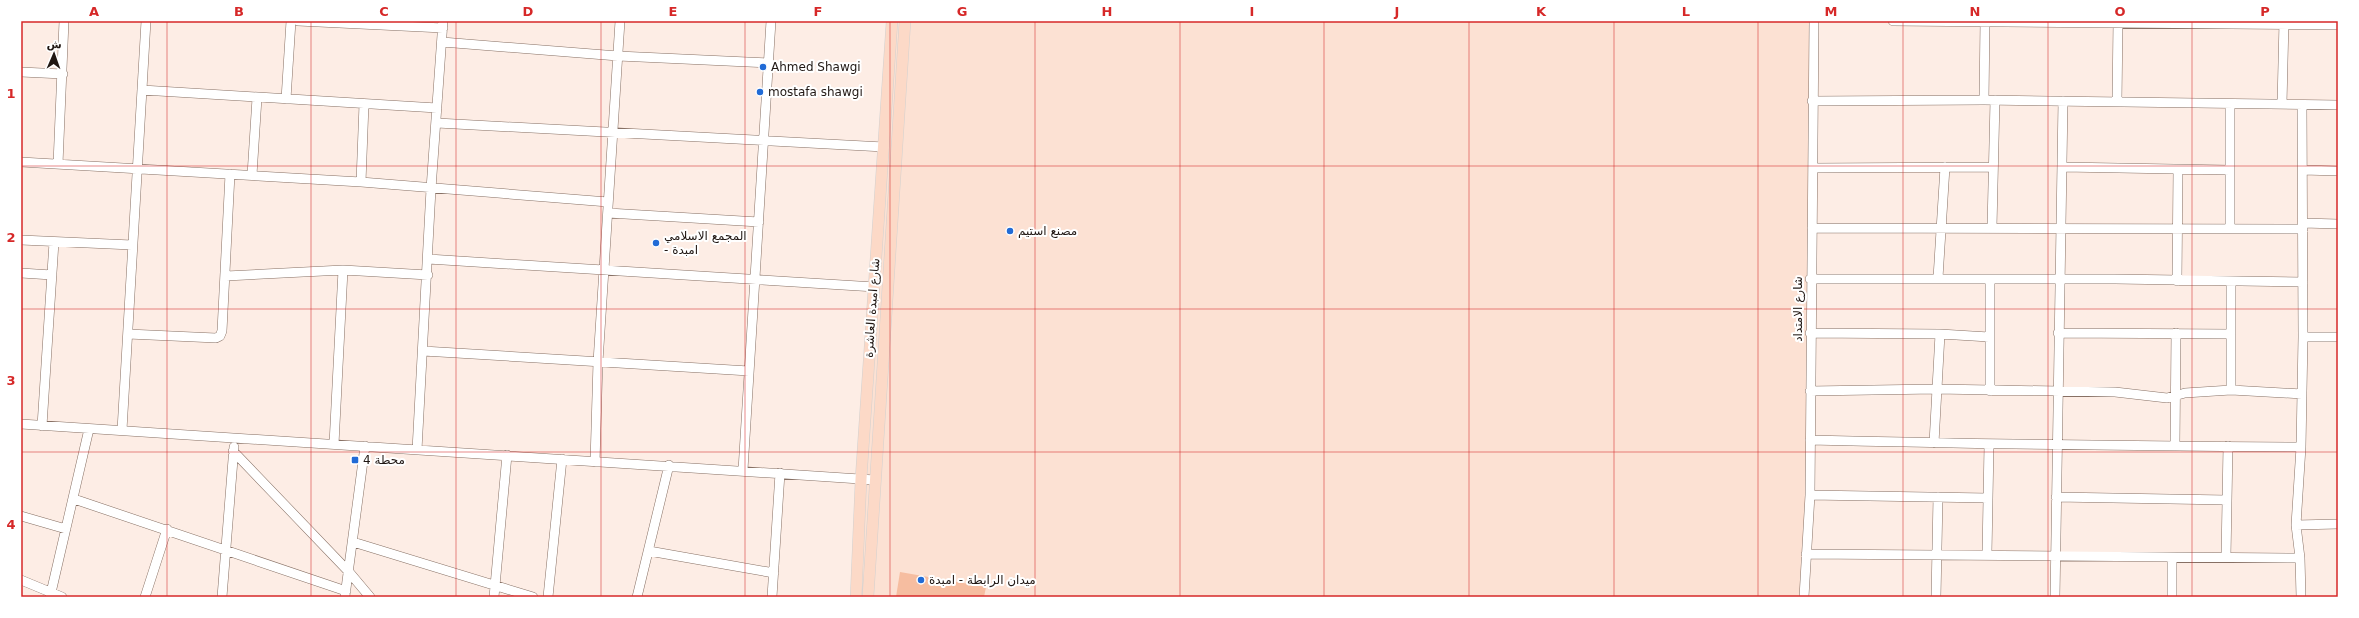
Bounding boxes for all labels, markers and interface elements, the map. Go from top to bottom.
text: A [89,4,99,19]
text: B [234,4,244,19]
text: C [379,4,389,19]
text: D [523,4,534,19]
text: E [669,4,677,19]
text: F [814,4,822,19]
text: G [957,4,967,19]
text: H [1102,4,1112,19]
text: I [1250,4,1254,19]
text: J [1394,4,1399,19]
text: K [1536,4,1547,19]
text: L [1682,4,1690,19]
text: M [1825,4,1837,19]
text: N [1970,4,1980,19]
text: O [2114,4,2126,19]
text: P [2260,4,2270,19]
north arrow [34,34,74,74]
text: ش [47,38,62,51]
place label: Ahmed Shawgi [771,60,861,74]
marker: Ahmed Shawgi [758,62,768,72]
place label: mostafa shawgi [768,85,863,99]
text: 1 [6,86,16,101]
marker: mostafa shawgi [755,87,765,97]
place label: مصنع استيم [1018,224,1077,238]
marker: مصنع استيم [1005,226,1015,236]
place label: المجمع الاسلامي - امبدة [664,229,747,257]
text: 2 [6,230,16,245]
marker: المجمع الاسلامي - امبدة [651,238,661,248]
street label: شارع امبدة العاشرة [862,258,883,358]
street label: شارع الامتداد [1791,276,1806,342]
text: 3 [6,373,16,388]
place label: محطة 4 [363,453,405,467]
marker: محطة 4 [350,455,360,465]
text: 4 [6,517,16,532]
place label: ميدان الرابطة - امبدة [929,573,1036,588]
marker: ميدان الرابطة - امبدة [916,575,926,585]

